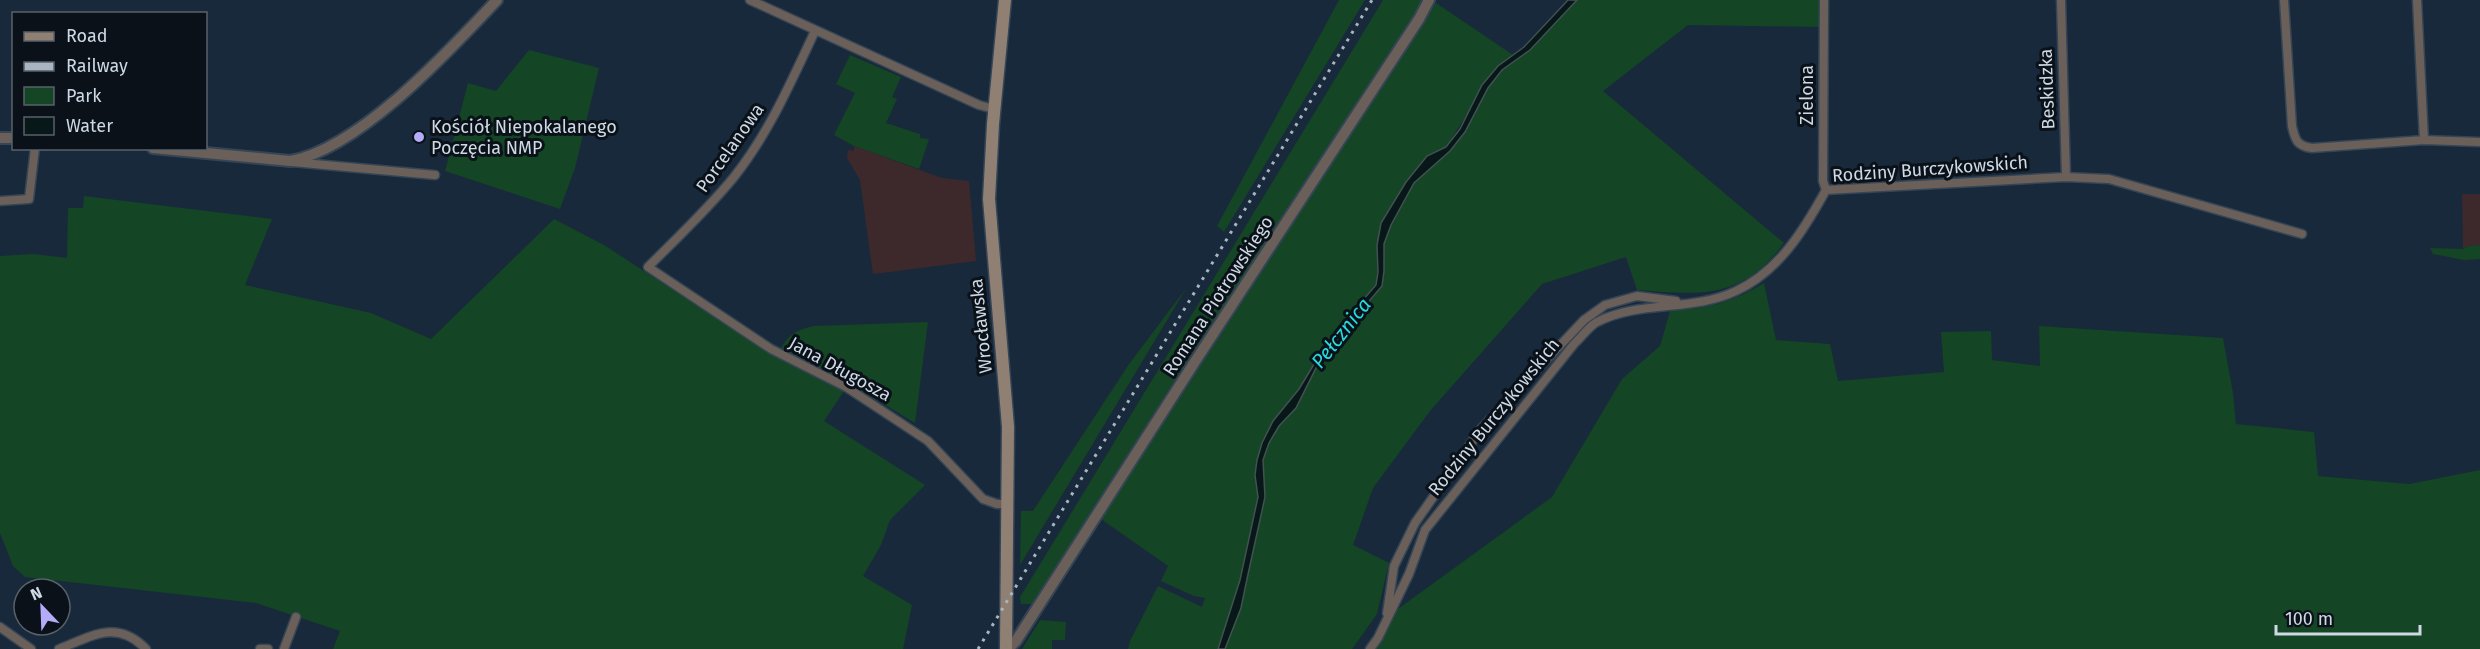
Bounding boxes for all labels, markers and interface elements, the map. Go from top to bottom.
legend [12,12,207,150]
text: Road [66,25,108,47]
street label: Beskidzka [2035,48,2059,130]
text: Railway [66,55,128,77]
street label: Zielona [1796,65,1818,125]
text: Park [66,85,102,107]
street label: Porcelanowa [691,99,769,197]
text: Water [66,115,113,137]
place label: Kościół Niepokalanego Poczęcia NMP [431,116,617,159]
marker: Kościół Niepokalanego Poczęcia NMP [412,130,426,144]
street label: Rodziny Burczykowskich [1831,151,2029,187]
street label: Romana Piotrowskiego [1158,212,1278,380]
street label: Wrocławska [965,277,997,375]
water label: Pełcznica [1306,293,1376,373]
street label: Jana Długosza [785,332,895,406]
street label: Rodziny Burczykowskich [1424,334,1564,500]
north arrow [12,577,72,637]
text: N [28,583,45,604]
scale bar [2276,598,2420,636]
text: 100 m [2285,608,2333,630]

